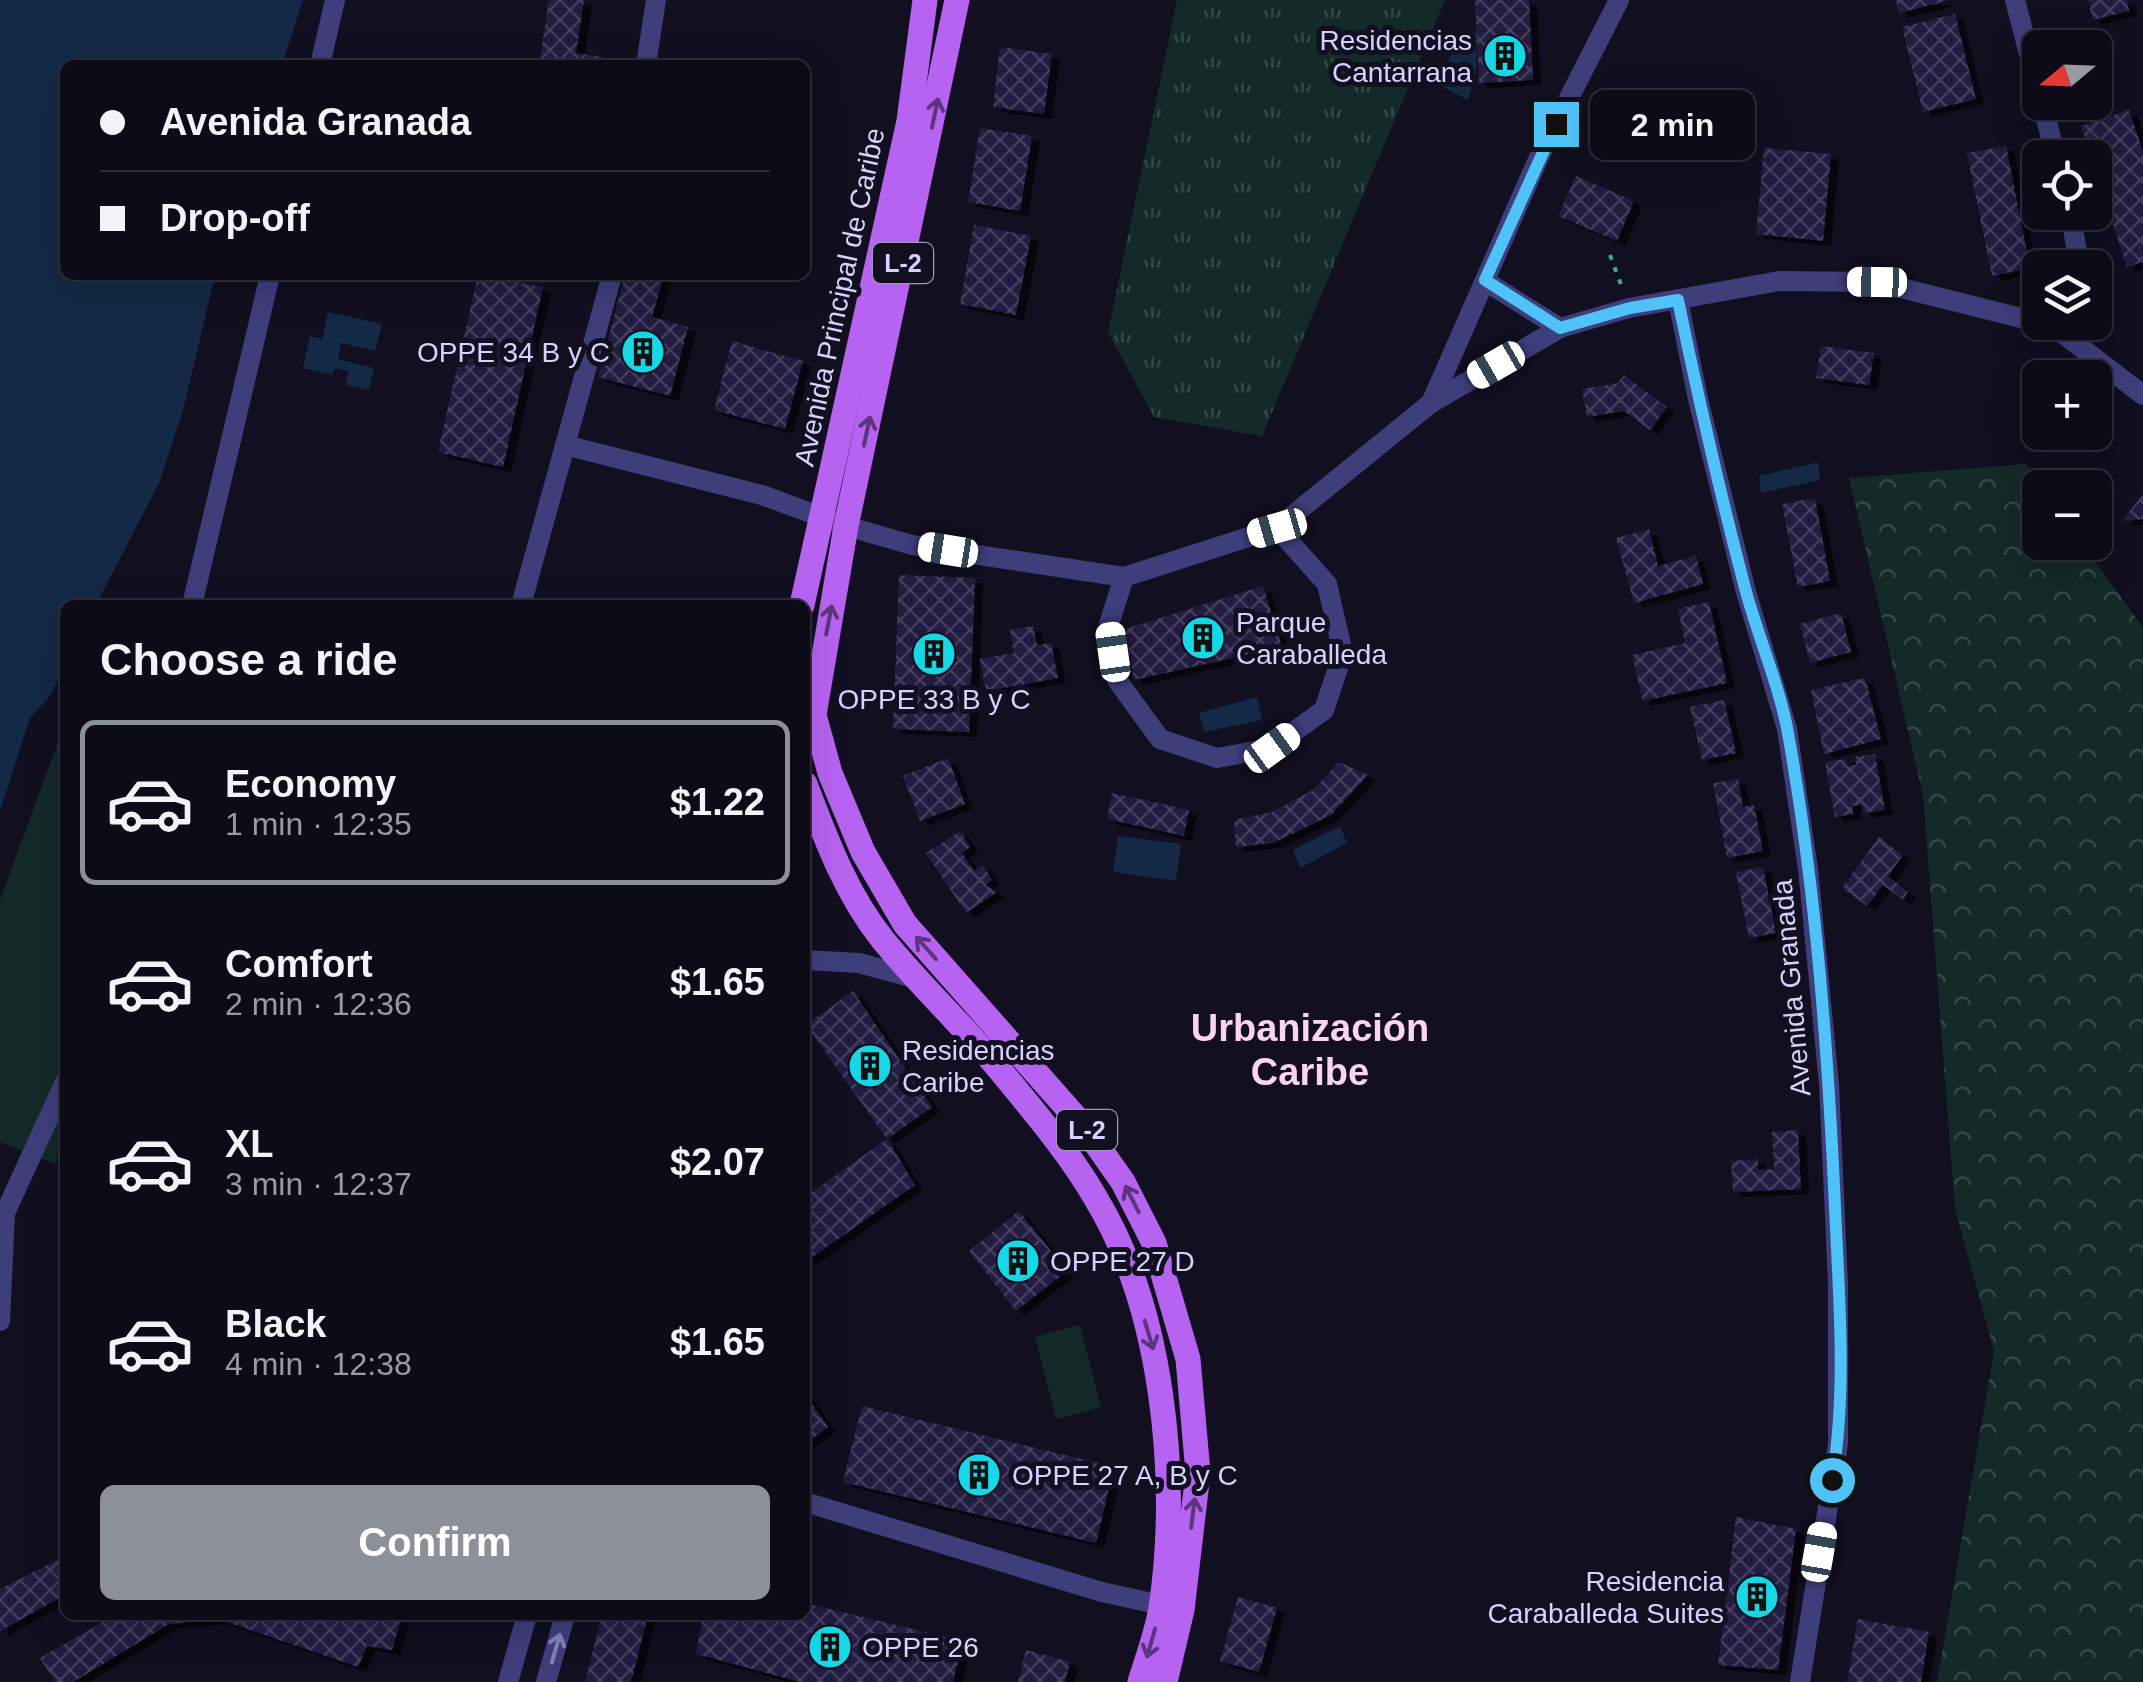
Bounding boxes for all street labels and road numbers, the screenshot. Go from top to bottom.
street label: Avenida Principal de Caribe [788,125,891,469]
road number: L-2 [873,243,933,283]
street label: Avenida Granada [1767,878,1816,1098]
road number: L-2 [1057,1110,1117,1150]

